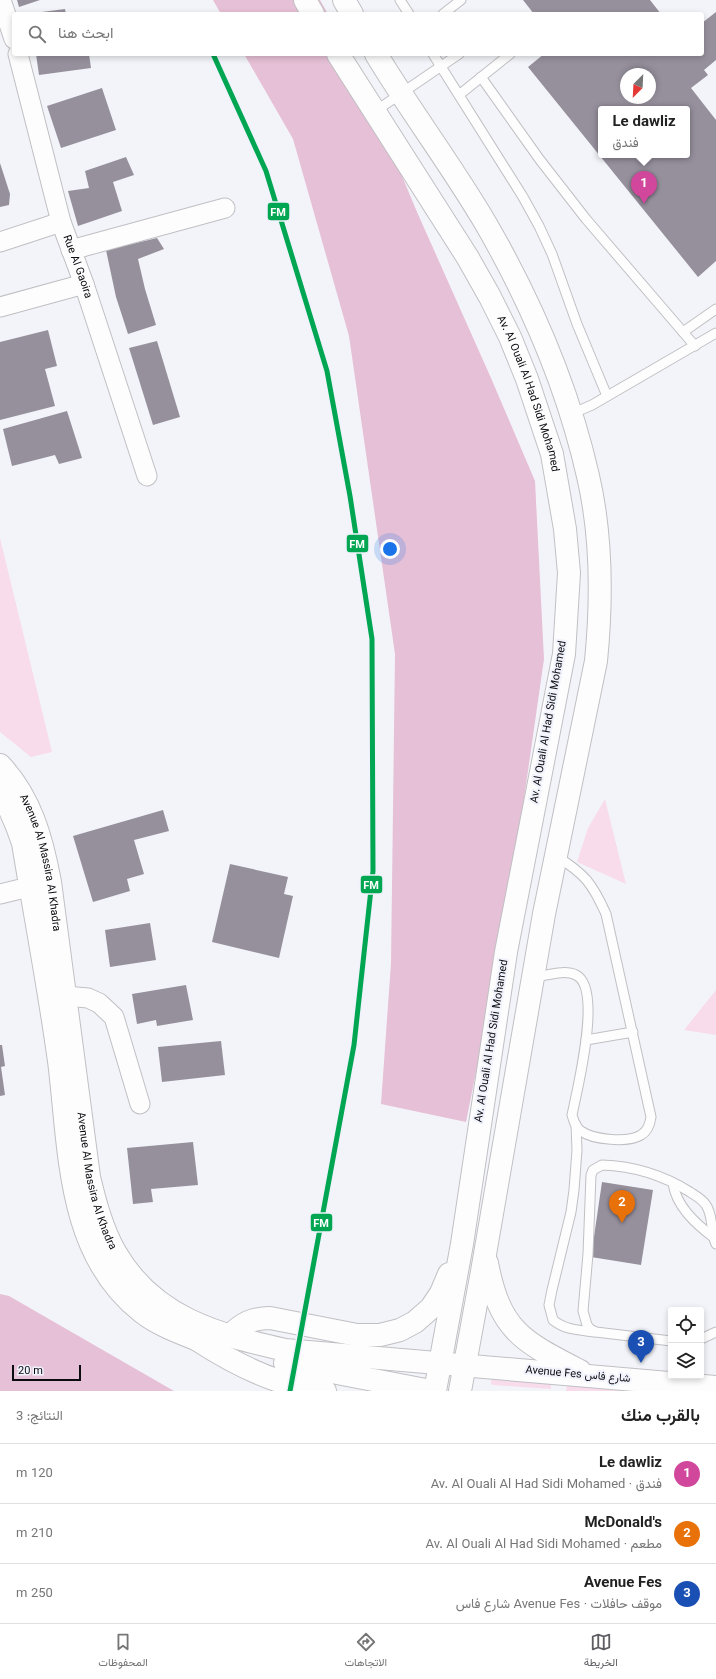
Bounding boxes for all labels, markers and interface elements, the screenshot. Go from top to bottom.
search box [12,12,704,56]
icon: search [26,23,48,45]
text: ابحث هنا [58,23,114,46]
north arrow [620,68,656,104]
popup [598,106,690,158]
text: Le dawliz [612,111,676,134]
text: فندق [612,134,639,154]
pin: 1 [631,171,657,204]
line badge: FM [267,202,290,221]
text: FM [270,205,286,222]
street label: Rue Al Gaoira [58,232,97,301]
street label: Av. Al Ouali Al Had Sidi Mohamed [492,313,563,473]
line badge: FM [346,534,369,553]
text: FM [349,537,365,554]
your location [380,539,400,559]
street label: Av. Al Ouali Al Had Sidi Mohamed [526,639,572,805]
street label: Avenue Al Massira Al Khadra [15,791,65,932]
line badge: FM [360,875,383,894]
text: FM [363,878,379,895]
street label: Av. Al Ouali Al Had Sidi Mohamed [471,958,513,1124]
street label: Avenue Al Massira Al Khadra [72,1111,121,1253]
pin: 2 [609,1190,635,1223]
line badge: FM [310,1213,333,1232]
text: FM [313,1216,329,1233]
map controls [668,1307,704,1379]
button: locate [668,1307,704,1343]
pin: 3 [628,1330,654,1363]
button: layers [668,1343,704,1379]
street label: Avenue Fes شارع فاس [525,1362,632,1388]
scale bar [12,1363,81,1382]
text: 20 m [18,1363,43,1380]
text: بالقرب منك [621,1404,700,1430]
text: النتائج: 3 [16,1407,63,1427]
text: Le dawliz [599,1452,662,1475]
text: 120 m [16,1464,53,1484]
text: 1 [683,1464,691,1484]
text: فندق · Av. Al Ouali Al Had Sidi Mohamed [431,1475,662,1495]
text: McDonald's [584,1512,662,1535]
text: 210 m [16,1524,53,1544]
text: 2 [683,1524,691,1544]
text: مطعم · Av. Al Ouali Al Had Sidi Mohamed [426,1535,662,1555]
text: Avenue Fes [584,1572,662,1595]
text: 250 m [16,1584,53,1604]
text: 3 [683,1584,691,1604]
text: موقف حافلات · Avenue Fes شارع فاس [456,1595,662,1615]
tab: المحفوظات [98,1631,148,1672]
tab: الاتجاهات [344,1631,387,1672]
tab: الخريطة [584,1631,618,1672]

